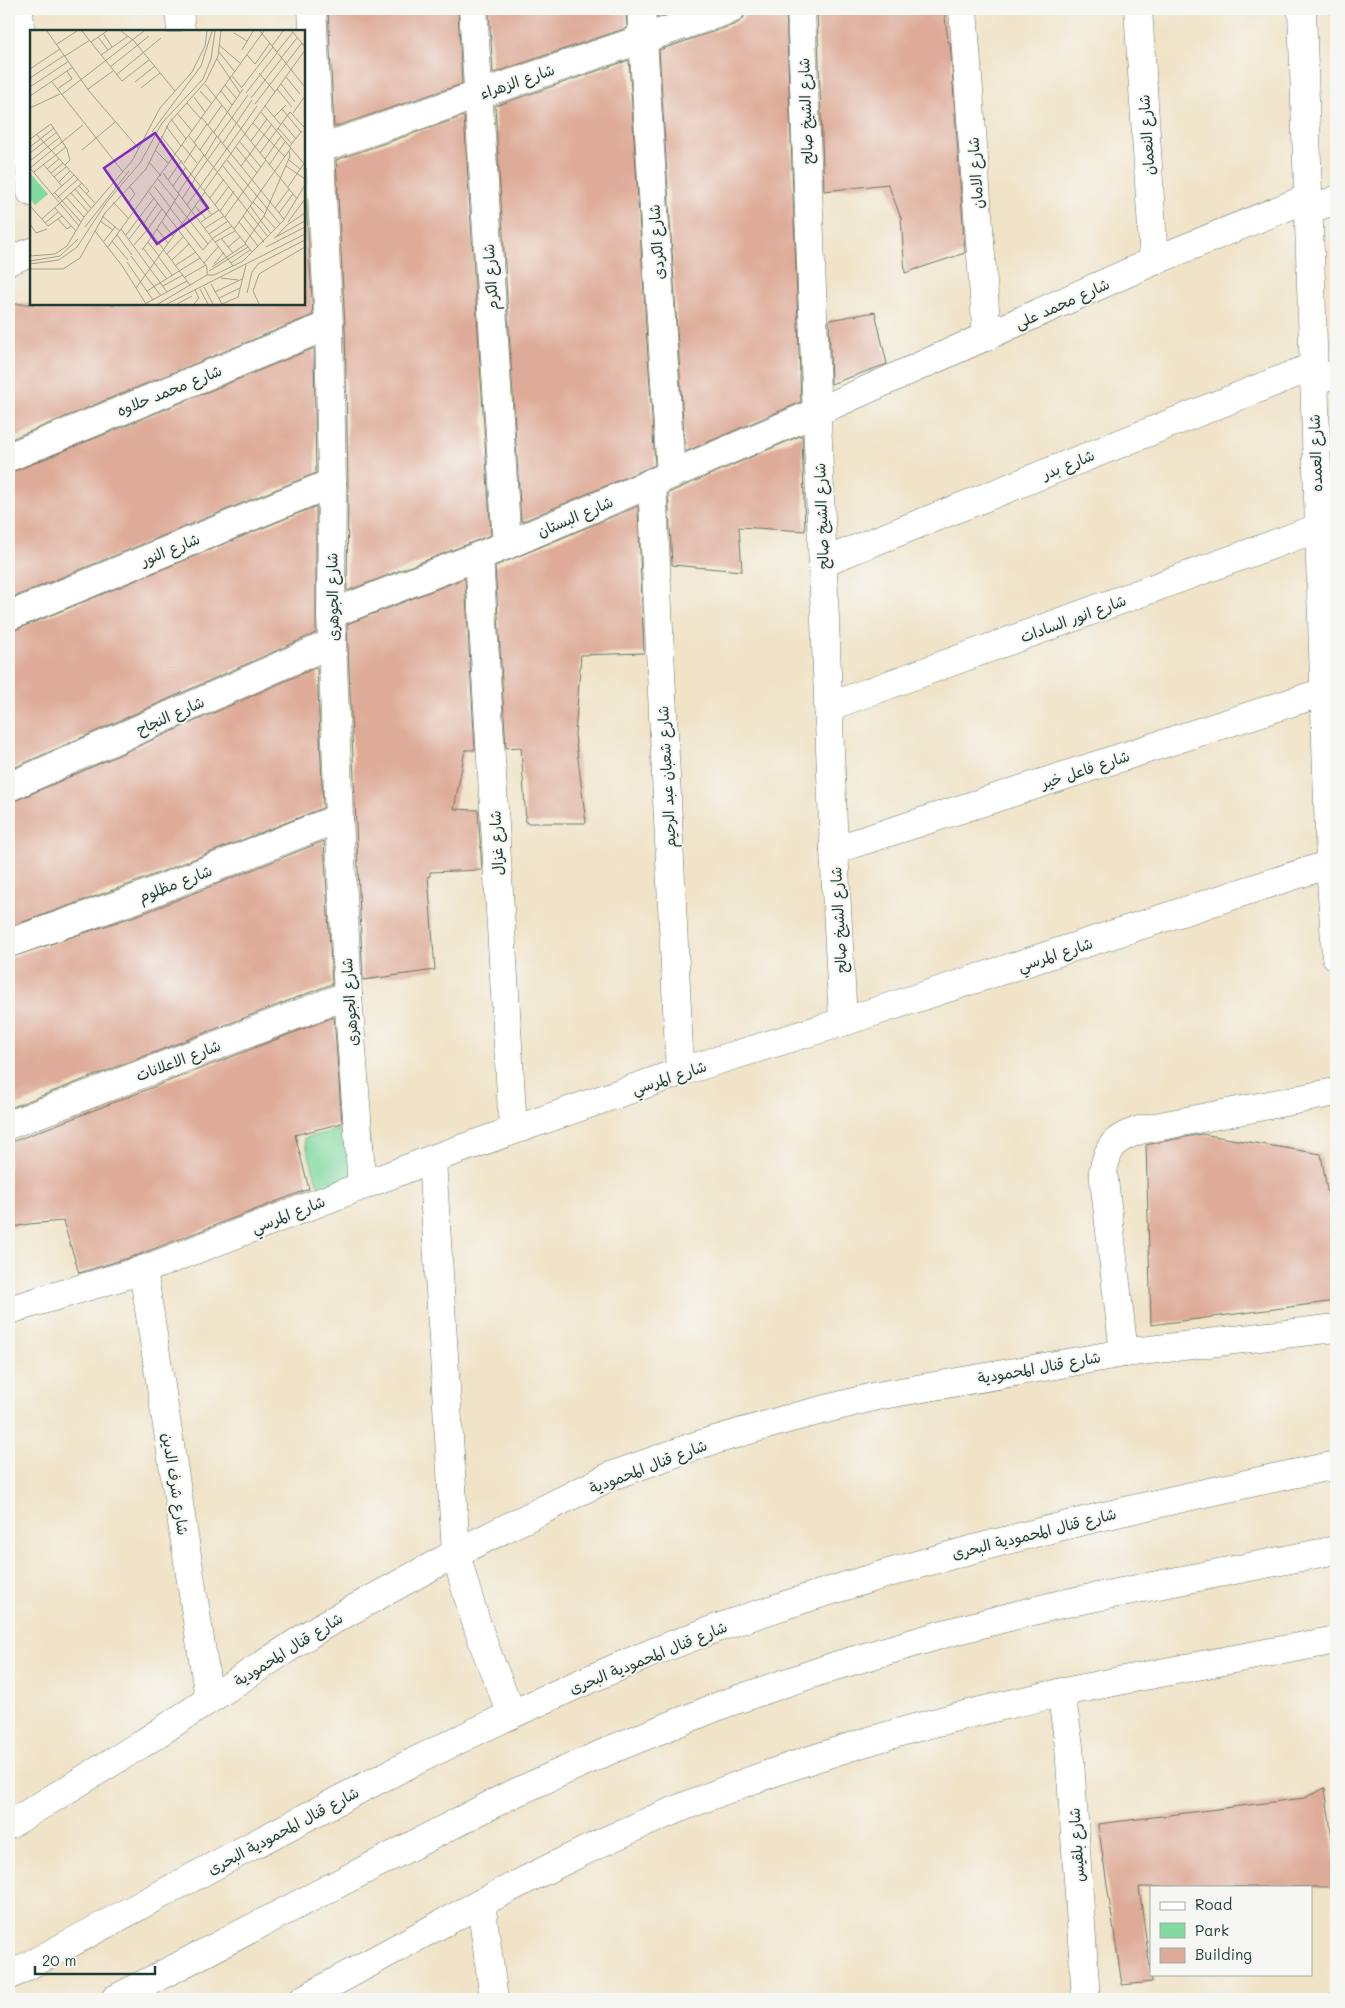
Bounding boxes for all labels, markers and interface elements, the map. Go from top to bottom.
inset map [30,30,305,305]
street label: شارع الشيخ صالح [793,57,818,165]
street label: شارع الزهراء [477,59,557,104]
street label: شارع النعمان [1133,94,1160,176]
street label: شارع الامان [963,136,988,210]
street label: شارع الكردى [643,204,670,280]
street label: شارع الكرم [478,243,505,311]
street label: شارع محمد على [1012,273,1113,334]
street label: شارع محمد حلاوه [113,360,225,421]
street label: شارع العمده [1304,414,1327,492]
street label: شارع بدر [1038,444,1098,485]
street label: شارع الشيخ صالح [809,462,834,570]
street label: شارع البستان [534,491,616,542]
street label: شارع النور [137,528,203,571]
street label: شارع الجوهرى [321,553,344,641]
street label: شارع انور السادات [1017,590,1129,647]
street label: شارع النجاح [133,691,208,740]
street label: شارع شعبان عبد الرحيم [652,705,682,849]
street label: شارع فاعل خير [1036,745,1132,794]
street label: شارع غزال [484,810,509,876]
street label: شارع مظلوم [135,860,216,909]
street label: شارع الشيخ صالح [825,866,852,974]
street label: شارع المرسي [1015,932,1096,979]
street label: شارع الجوهرى [336,957,363,1047]
street label: شارع الاعلانات [133,1035,224,1086]
street label: شارع المرسي [629,1055,710,1102]
street label: شارع المرسي [248,1191,329,1241]
street label: شارع قنال المحمودية [976,1346,1102,1389]
street label: شارع شرف الدين [157,1431,194,1537]
street label: شارع قنال المحمودية [586,1434,710,1499]
street label: شارع قنال المحمودية البحرى [950,1503,1119,1564]
street label: شارع قنال المحمودية [230,1608,347,1691]
street label: شارع قنال المحمودية البحرى [566,1616,730,1699]
street label: شارع قنال المحمودية البحرى [204,1782,363,1879]
street label: شارع بلقيس [1063,1807,1090,1883]
legend [1150,1886,1312,1976]
text: Road [1195,1894,1232,1914]
text: Park [1195,1920,1229,1940]
scale bar [35,1943,155,1975]
text: Building [1195,1944,1252,1964]
text: 20 m [42,1950,76,1970]

